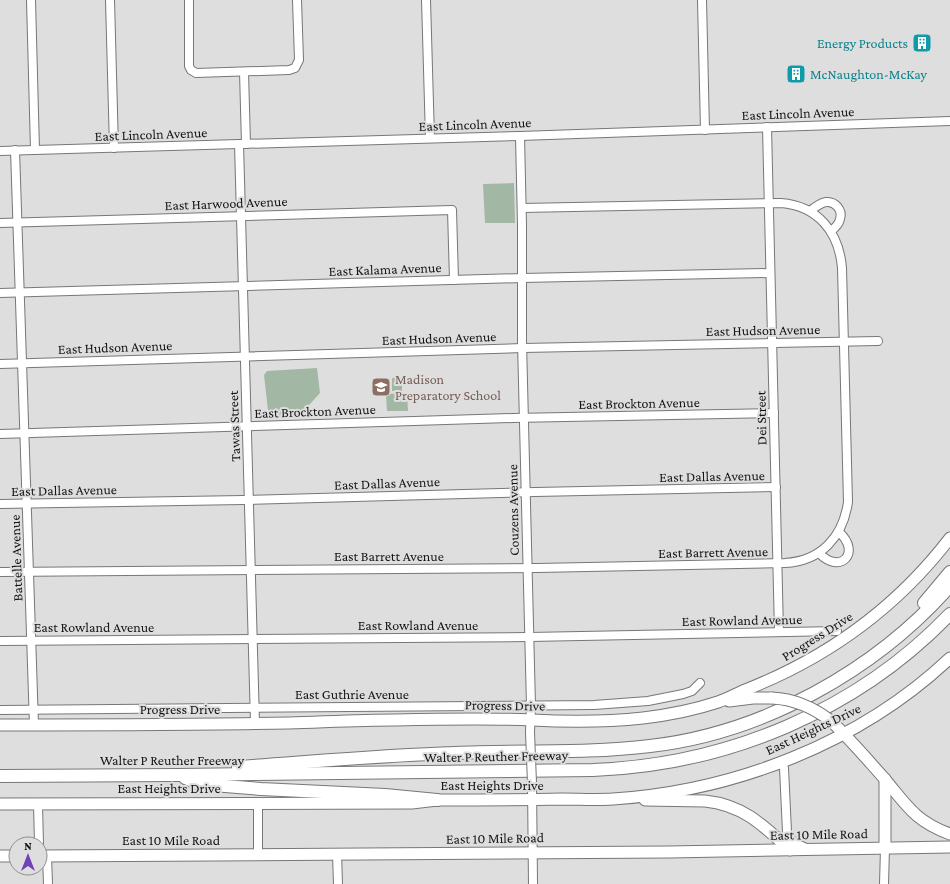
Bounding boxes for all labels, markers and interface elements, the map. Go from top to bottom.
building icon: Energy Products [911,32,933,54]
place label: Energy Products [817,35,908,51]
building icon: McNaughton-McKay [785,63,807,85]
place label: McNaughton-McKay [810,66,928,82]
street label: East Lincoln Avenue [741,103,855,123]
street label: East Lincoln Avenue [418,114,532,134]
street label: East Lincoln Avenue [94,124,208,144]
street label: East Harwood Avenue [164,193,288,213]
street label: East Kalama Avenue [328,259,442,279]
street label: East Hudson Avenue [706,321,820,339]
street label: East Hudson Avenue [381,328,497,348]
street label: East Hudson Avenue [57,337,173,357]
place label: Madison Preparatory School [395,371,501,403]
school or university icon: Madison Preparatory School [370,376,392,398]
street label: Tawas Street [225,390,243,462]
street label: Dei Street [753,390,769,445]
street label: East Brockton Avenue [578,394,700,412]
street label: East Brockton Avenue [254,401,376,421]
street label: Couzens Avenue [504,464,522,556]
street label: East Dallas Avenue [659,467,765,485]
street label: East Dallas Avenue [334,473,440,493]
street label: East Dallas Avenue [11,481,117,499]
street label: Battelle Avenue [6,514,26,602]
street label: East Barrett Avenue [658,543,768,561]
street label: East Barrett Avenue [334,548,444,564]
street label: Progress Drive [779,608,855,664]
street label: East Rowland Avenue [682,611,802,629]
street label: East Rowland Avenue [358,617,478,633]
street label: East Rowland Avenue [34,619,154,635]
street label: East Guthrie Avenue [295,686,409,702]
street label: Progress Drive [465,696,545,714]
street label: East Heights Drive [763,700,863,758]
street label: Progress Drive [140,701,220,717]
street label: Walter P Reuther Freeway [424,747,569,765]
street label: Walter P Reuther Freeway [100,752,245,768]
street label: East Heights Drive [440,777,544,793]
street label: East Heights Drive [117,780,221,796]
street label: East 10 Mile Road [770,825,869,843]
street label: East 10 Mile Road [446,829,545,847]
street label: East 10 Mile Road [122,832,221,848]
north arrow [8,836,48,876]
text: N [24,840,32,852]

